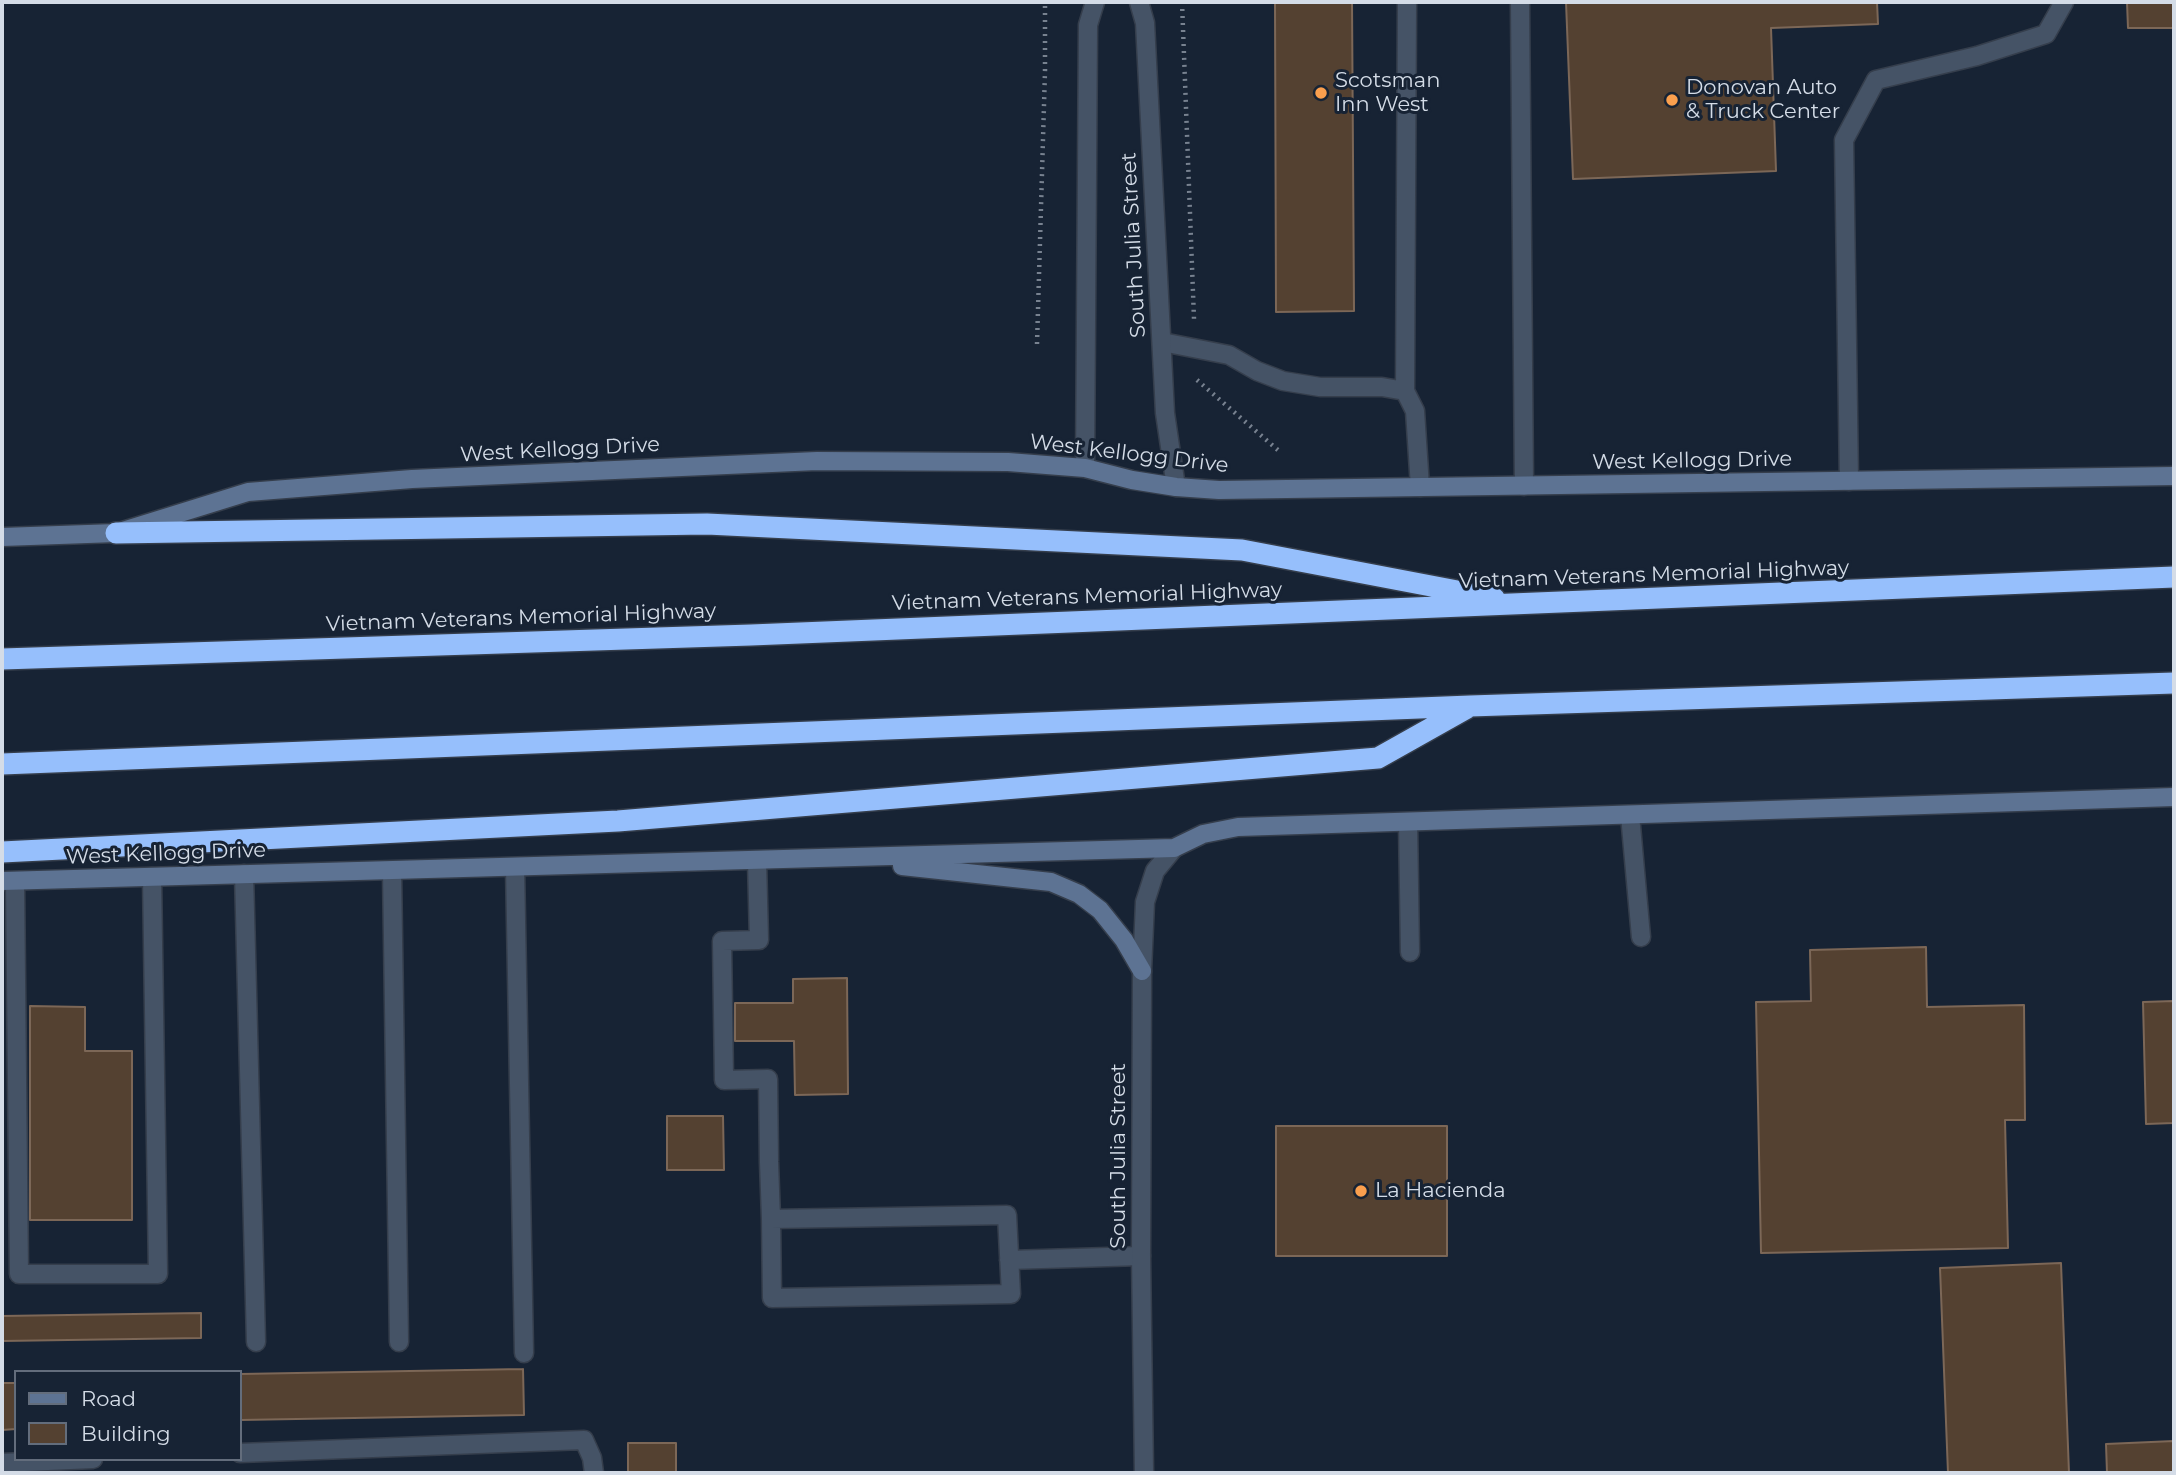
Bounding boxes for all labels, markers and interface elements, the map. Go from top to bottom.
place label: Scotsman Inn West [1335,68,1440,118]
place label: Donovan Auto & Truck Center [1686,75,1840,125]
marker: Scotsman Inn West [1313,85,1329,101]
marker: Donovan Auto & Truck Center [1664,92,1680,108]
street label: South Julia Street [1117,152,1151,338]
street label: West Kellogg Drive [1028,429,1230,479]
street label: West Kellogg Drive [459,432,661,468]
street label: West Kellogg Drive [1592,447,1792,475]
street label: Vietnam Veterans Memorial Highway [1458,556,1850,594]
street label: Vietnam Veterans Memorial Highway [891,578,1283,616]
street label: Vietnam Veterans Memorial Highway [325,599,717,637]
street label: West Kellogg Drive [66,838,266,870]
street label: South Julia Street [1106,1063,1132,1249]
place label: La Hacienda [1375,1178,1506,1204]
marker: La Hacienda [1353,1183,1369,1199]
legend [14,1370,242,1461]
text: Road [81,1386,136,1411]
text: Building [81,1421,171,1446]

